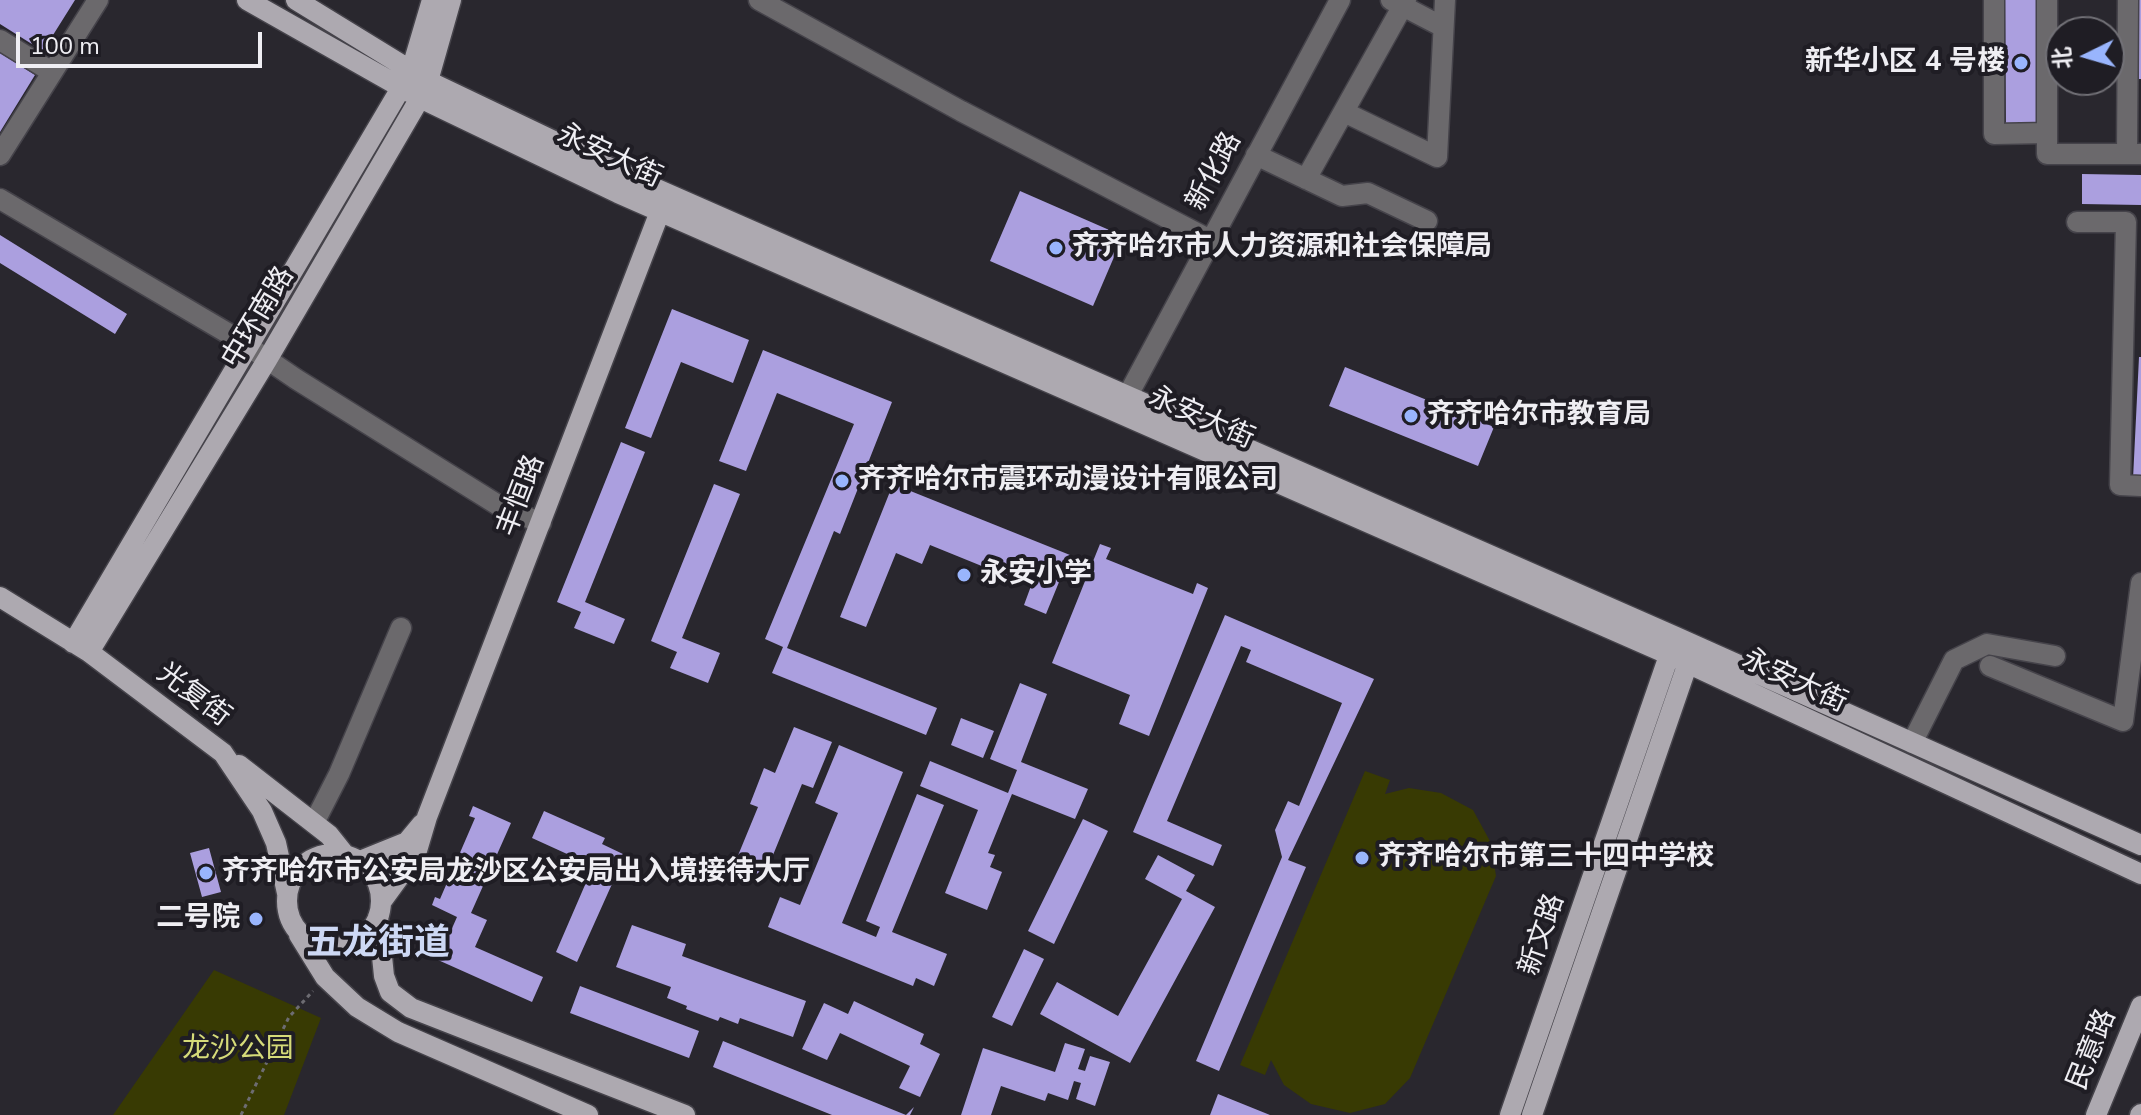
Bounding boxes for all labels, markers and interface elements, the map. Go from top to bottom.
scale bar [20,16,266,66]
north arrow [2045,16,2125,96]
text: 100 m [30,30,100,62]
place label: 新华小区 4 号楼 [1805,46,2005,80]
text: 北 [2047,46,2079,70]
marker: 新华小区 4 号楼 [2012,54,2030,72]
street label: 永安大街 [551,118,667,196]
street label: 新化路 [1180,127,1250,217]
place label: 齐齐哈尔市人力资源和社会保障局 [1072,231,1492,265]
marker: 齐齐哈尔市人力资源和社会保障局 [1047,239,1065,257]
street label: 中环南路 [216,261,302,375]
street label: 永安大街 [1143,381,1259,457]
place label: 齐齐哈尔市教育局 [1427,399,1651,433]
marker: 齐齐哈尔市教育局 [1402,407,1420,425]
street label: 丰恒路 [491,451,553,541]
place label: 齐齐哈尔市震环动漫设计有限公司 [858,464,1278,498]
marker: 齐齐哈尔市震环动漫设计有限公司 [833,472,851,490]
place label: 永安小学 [980,558,1092,592]
marker: 永安小学 [955,566,973,584]
street label: 永安大街 [1736,643,1852,721]
street label: 光复街 [149,657,237,735]
place label: 齐齐哈尔市第三十四中学校 [1378,841,1714,875]
marker: 齐齐哈尔市第三十四中学校 [1353,849,1371,867]
place label: 齐齐哈尔市公安局龙沙区公安局出入境接待大厅 [222,856,810,890]
marker: 齐齐哈尔市公安局龙沙区公安局出入境接待大厅 [197,864,215,882]
street label: 新文路 [1513,890,1573,980]
place label: 二号院 [156,902,240,936]
marker: 二号院 [247,910,265,928]
district label: 五龙街道 [306,923,450,967]
street label: 民意路 [2062,1005,2124,1095]
park label: 龙沙公园 [182,1033,294,1067]

